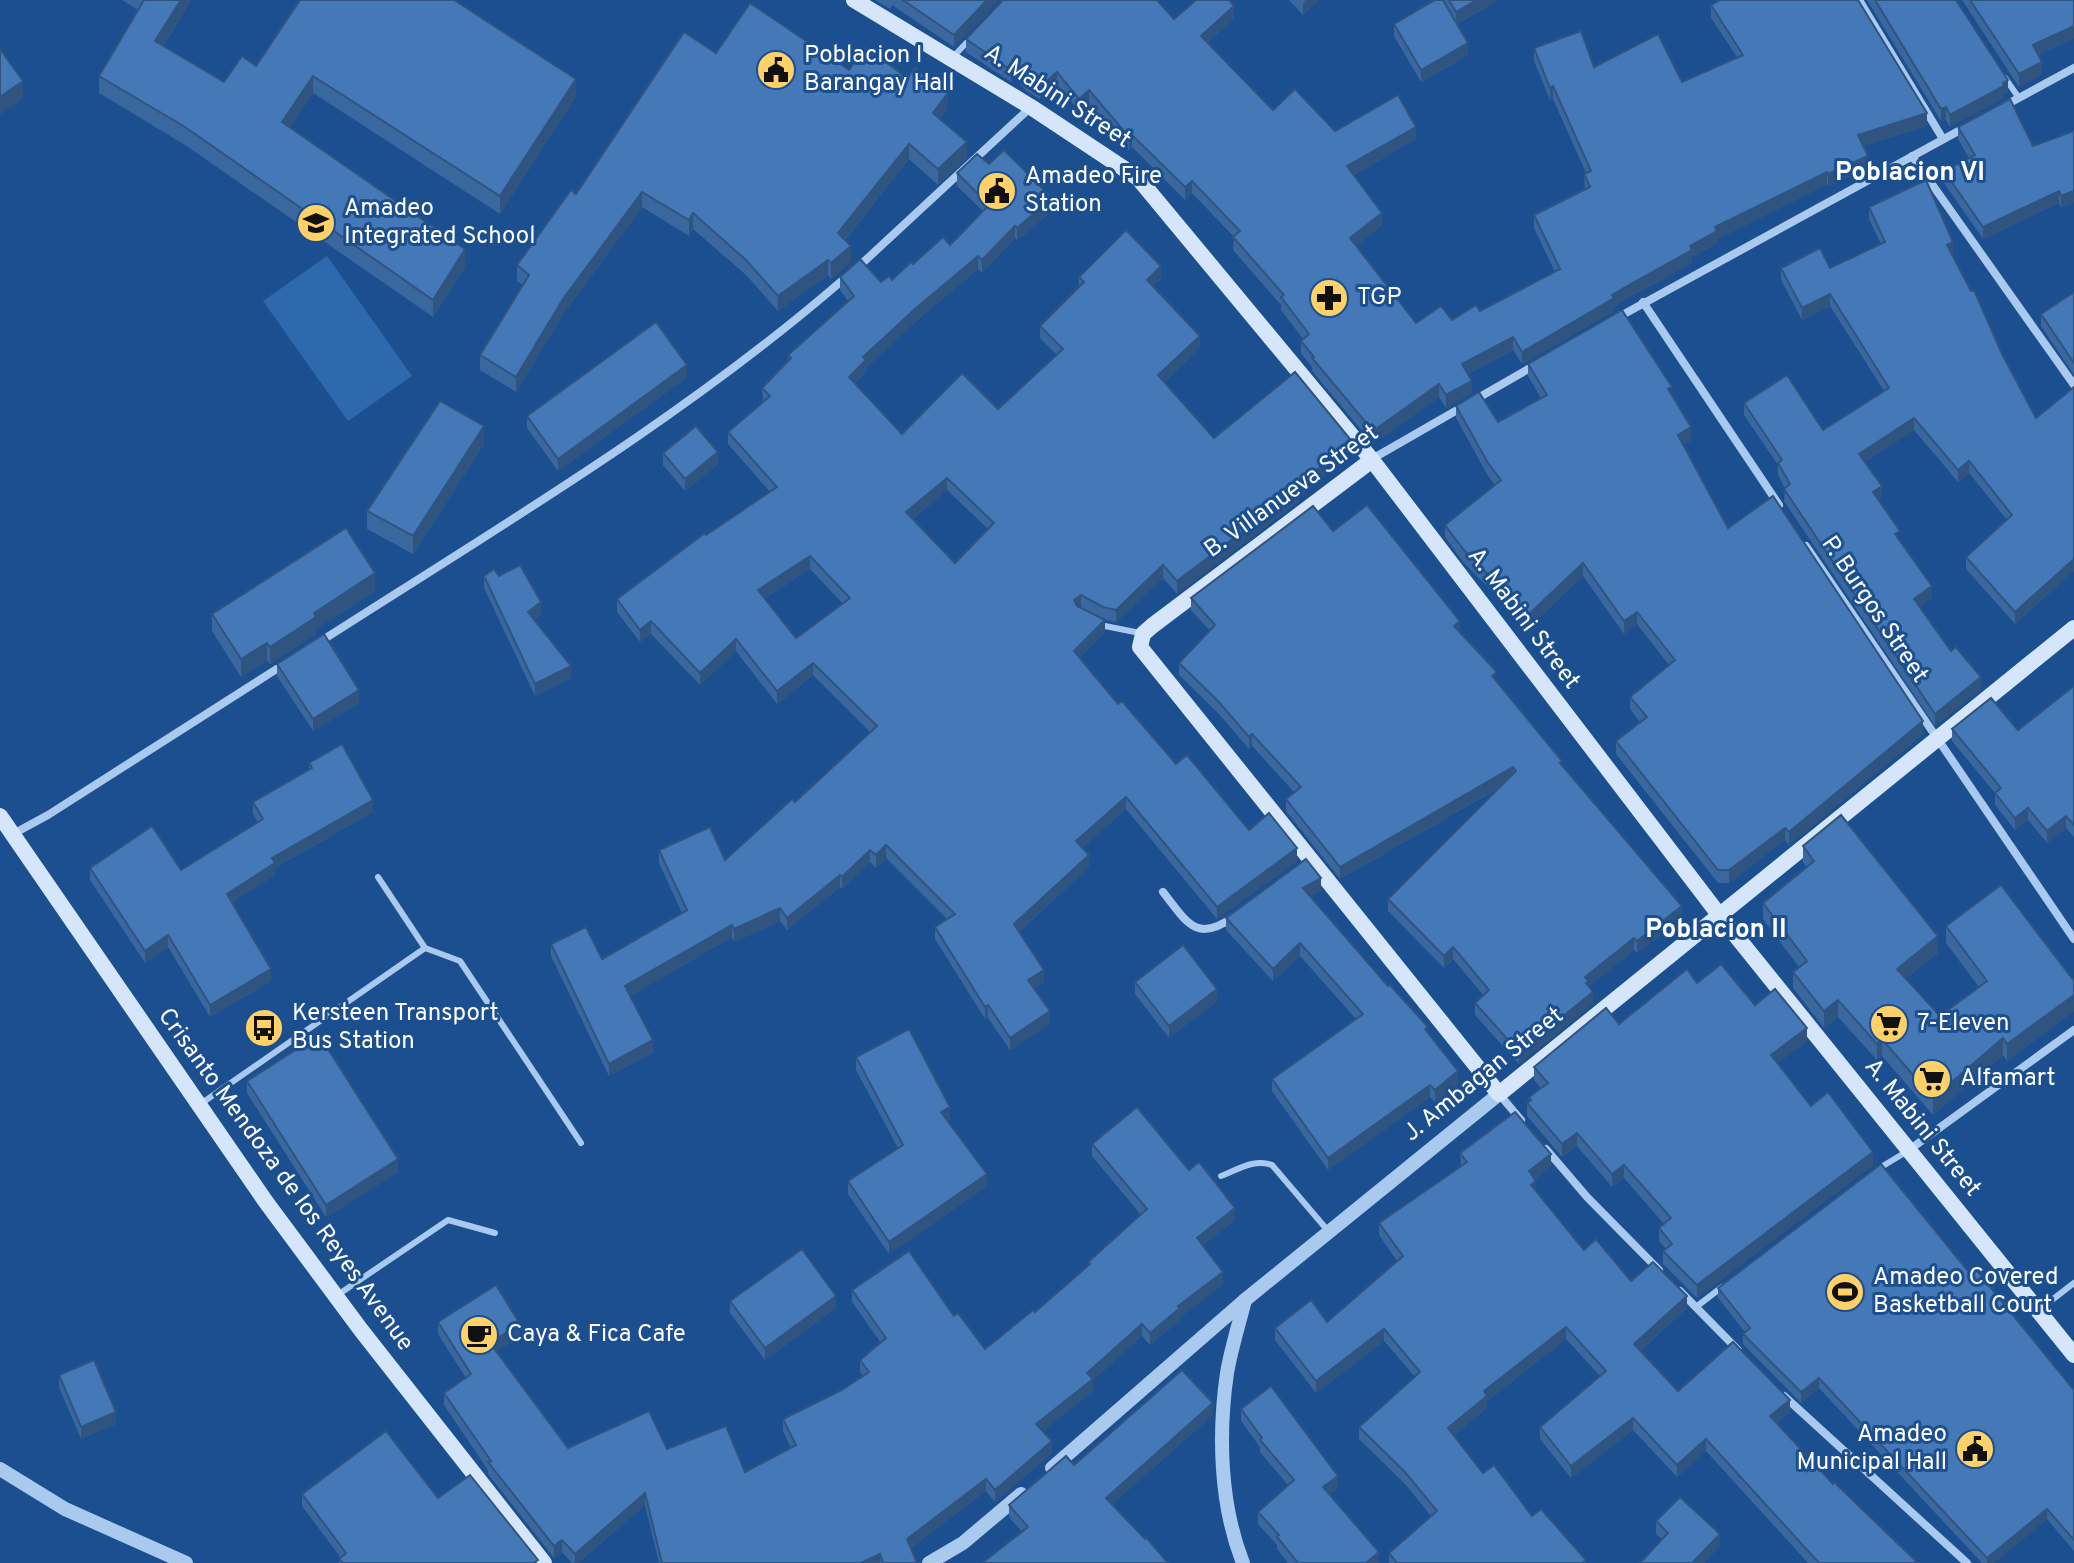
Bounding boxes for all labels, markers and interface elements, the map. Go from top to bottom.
street label: A. Mabini Street [978,38,1136,156]
place label: Poblacion I Barangay Hall [804,41,954,99]
public building icon: Poblacion I Barangay Hall [755,49,797,91]
district label: Poblacion VI [1835,157,1985,190]
place label: Amadeo Fire Station [1025,162,1162,220]
public building icon: Amadeo Fire Station [976,170,1018,212]
place label: Amadeo Integrated School [344,194,535,252]
school or university icon: Amadeo Integrated School [295,202,337,244]
pharmacy icon: TGP [1308,277,1350,319]
place label: TGP [1357,283,1402,313]
street label: B. Villanueva Street [1199,419,1385,565]
street label: P. Burgos Street [1814,531,1934,689]
street label: A. Mabini Street [1460,542,1586,696]
district label: Poblacion II [1645,914,1787,947]
place label: Kersteen Transport Bus Station [292,999,498,1057]
street label: J. Ambagan Street [1398,1001,1570,1149]
street label: Crisanto Mendoza de los Reyes Avenue [150,1003,420,1357]
supermarket icon: 7-Eleven [1868,1003,1910,1045]
bus stop icon: Kersteen Transport Bus Station [243,1007,285,1049]
place label: 7-Eleven [1917,1009,2010,1039]
street label: A. Mabini Street [1857,1053,1987,1203]
supermarket icon: Alfamart [1911,1058,1953,1100]
place label: Alfamart [1960,1064,2056,1094]
place label: Amadeo Covered Basketball Court [1873,1263,2058,1321]
sports icon: Amadeo Covered Basketball Court [1824,1271,1866,1313]
cafe icon: Caya & Fica Cafe [458,1314,500,1356]
place label: Caya & Fica Cafe [507,1320,686,1350]
place label: Amadeo Municipal Hall [1797,1420,1947,1478]
public building icon: Amadeo Municipal Hall [1954,1428,1996,1470]

